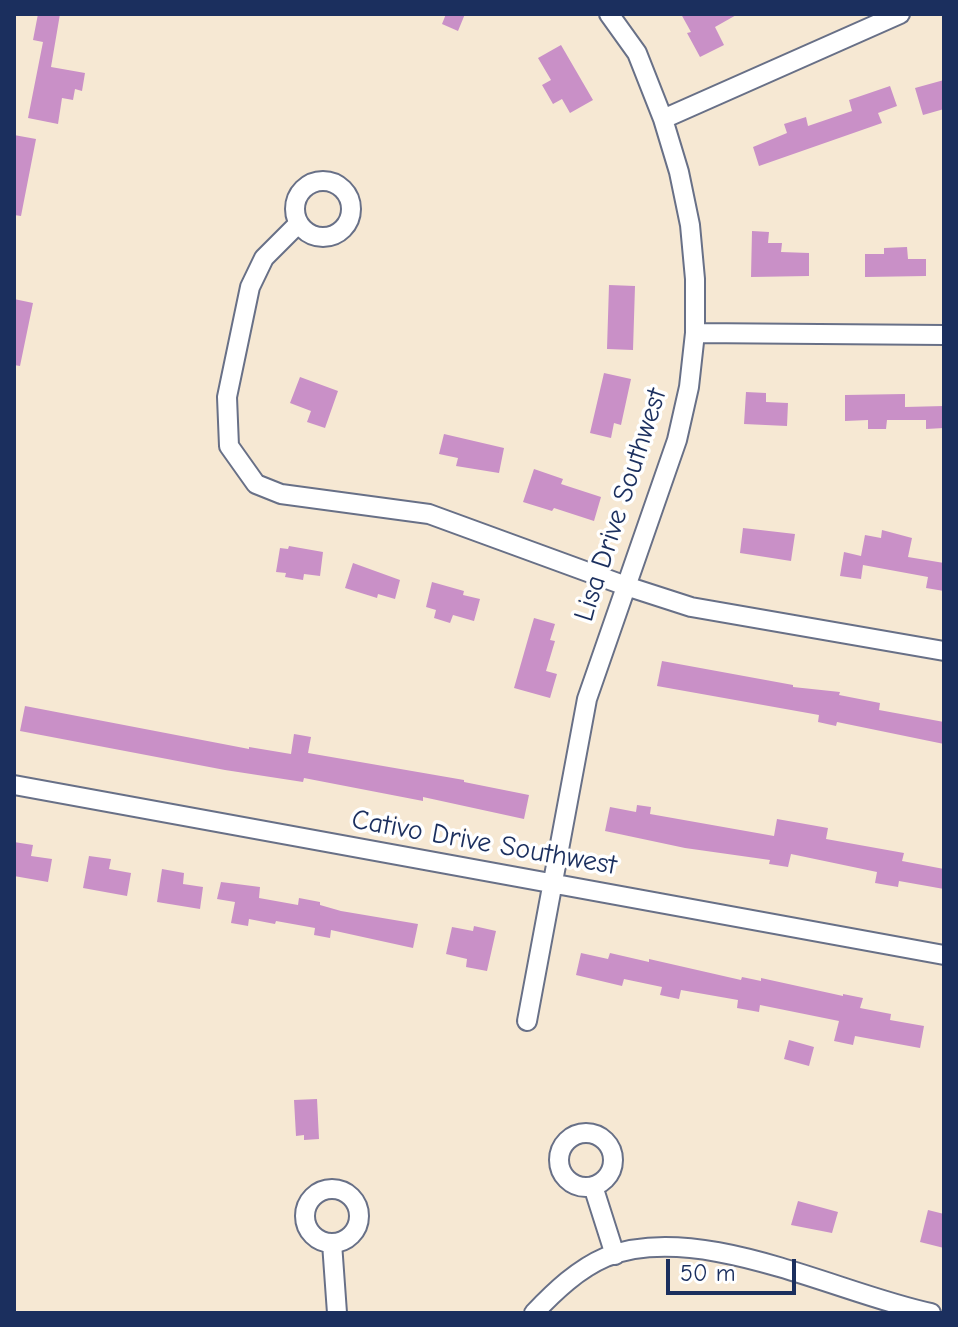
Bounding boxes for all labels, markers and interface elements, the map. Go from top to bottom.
street label: Lisa Drive Southwest [568,384,674,626]
street label: Cativo Drive Southwest [349,803,619,883]
scale bar [670,1243,800,1293]
text: 50 m [680,1259,736,1287]

